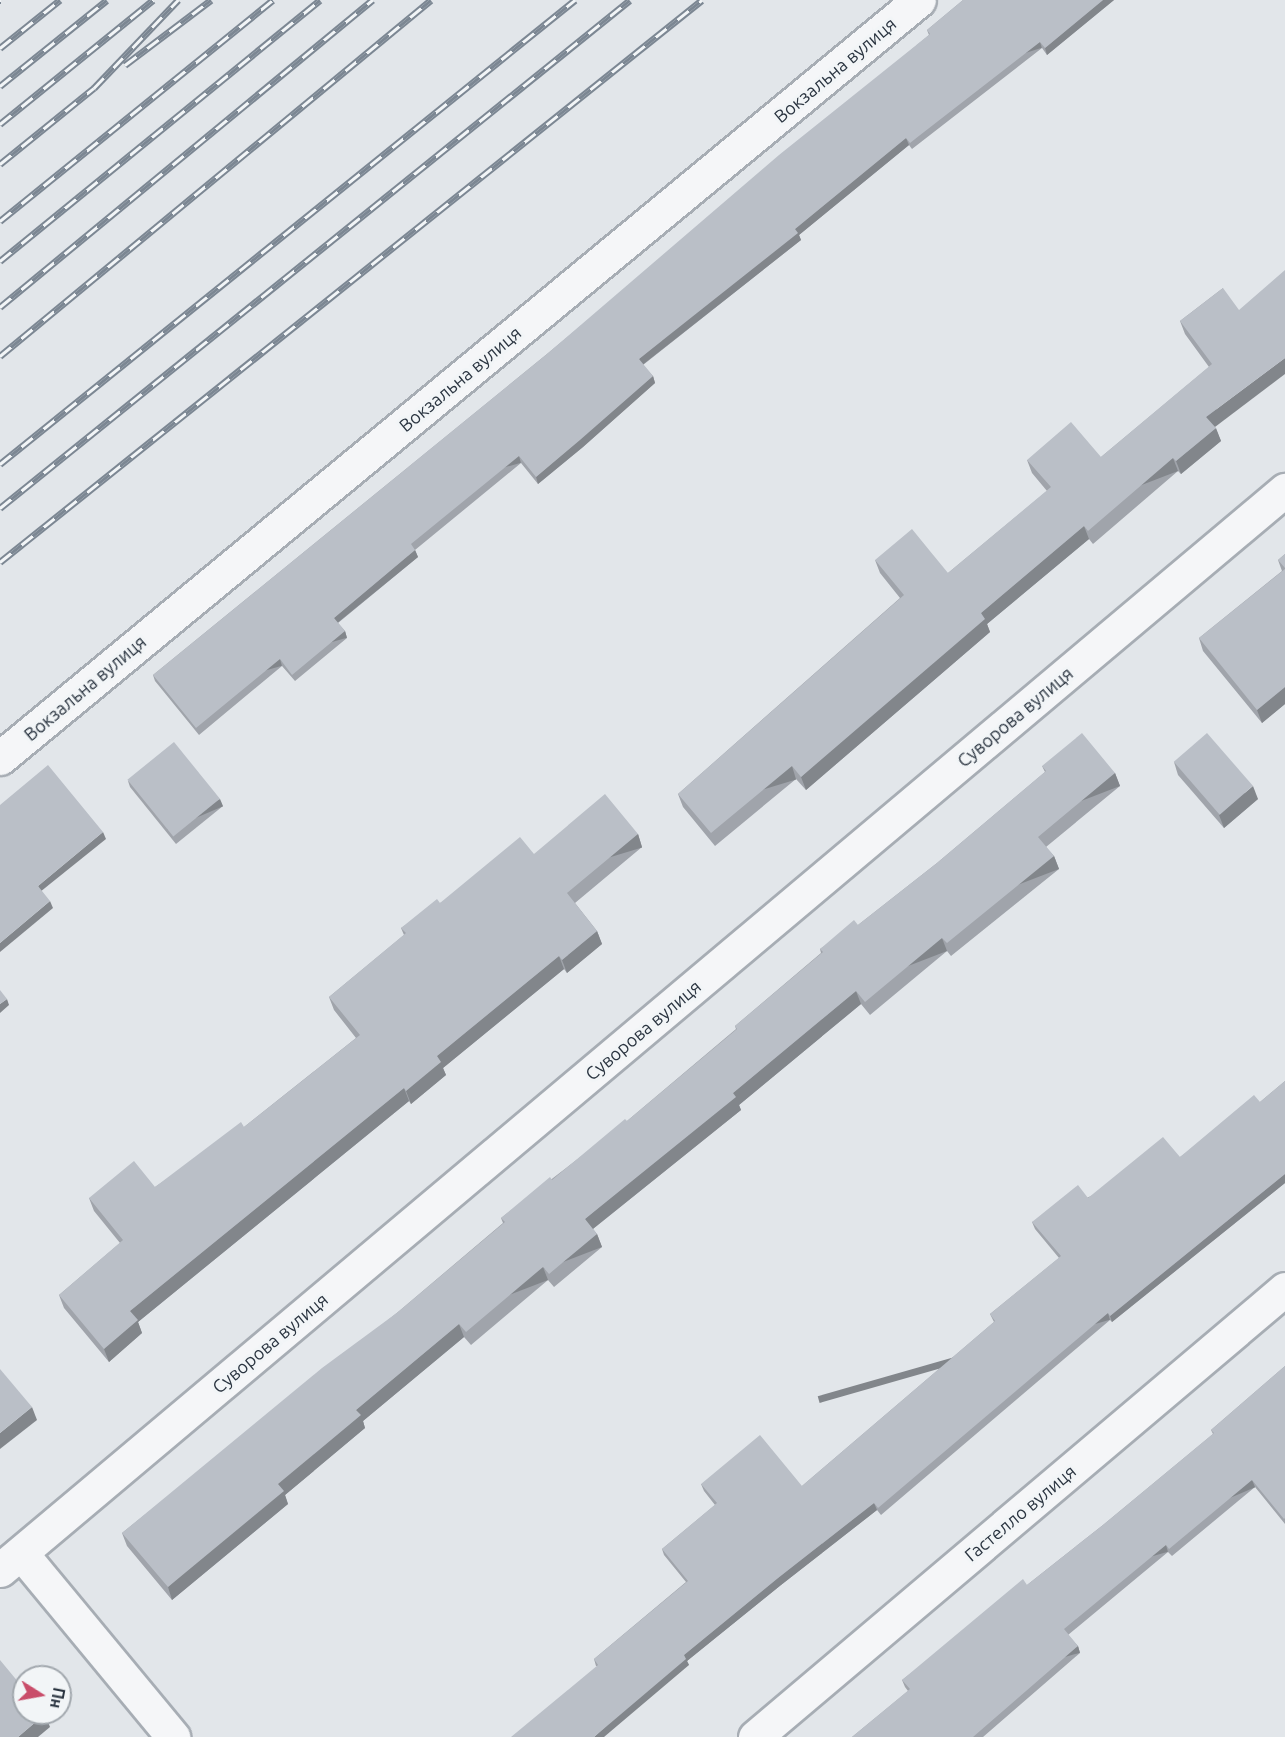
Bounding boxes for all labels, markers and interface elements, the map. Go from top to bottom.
street label: Вокзальна вулиця [770,13,900,127]
street label: Вокзальна вулиця [395,322,525,436]
street label: Вокзальна вулиця [20,631,150,745]
street label: Суворова вулиця [953,662,1077,772]
street label: Суворова вулиця [581,975,705,1085]
street label: Суворова вулиця [208,1288,332,1398]
street label: Гастелло вулиця [960,1460,1080,1566]
north arrow [12,1665,72,1725]
text: Пн [47,1686,69,1710]

